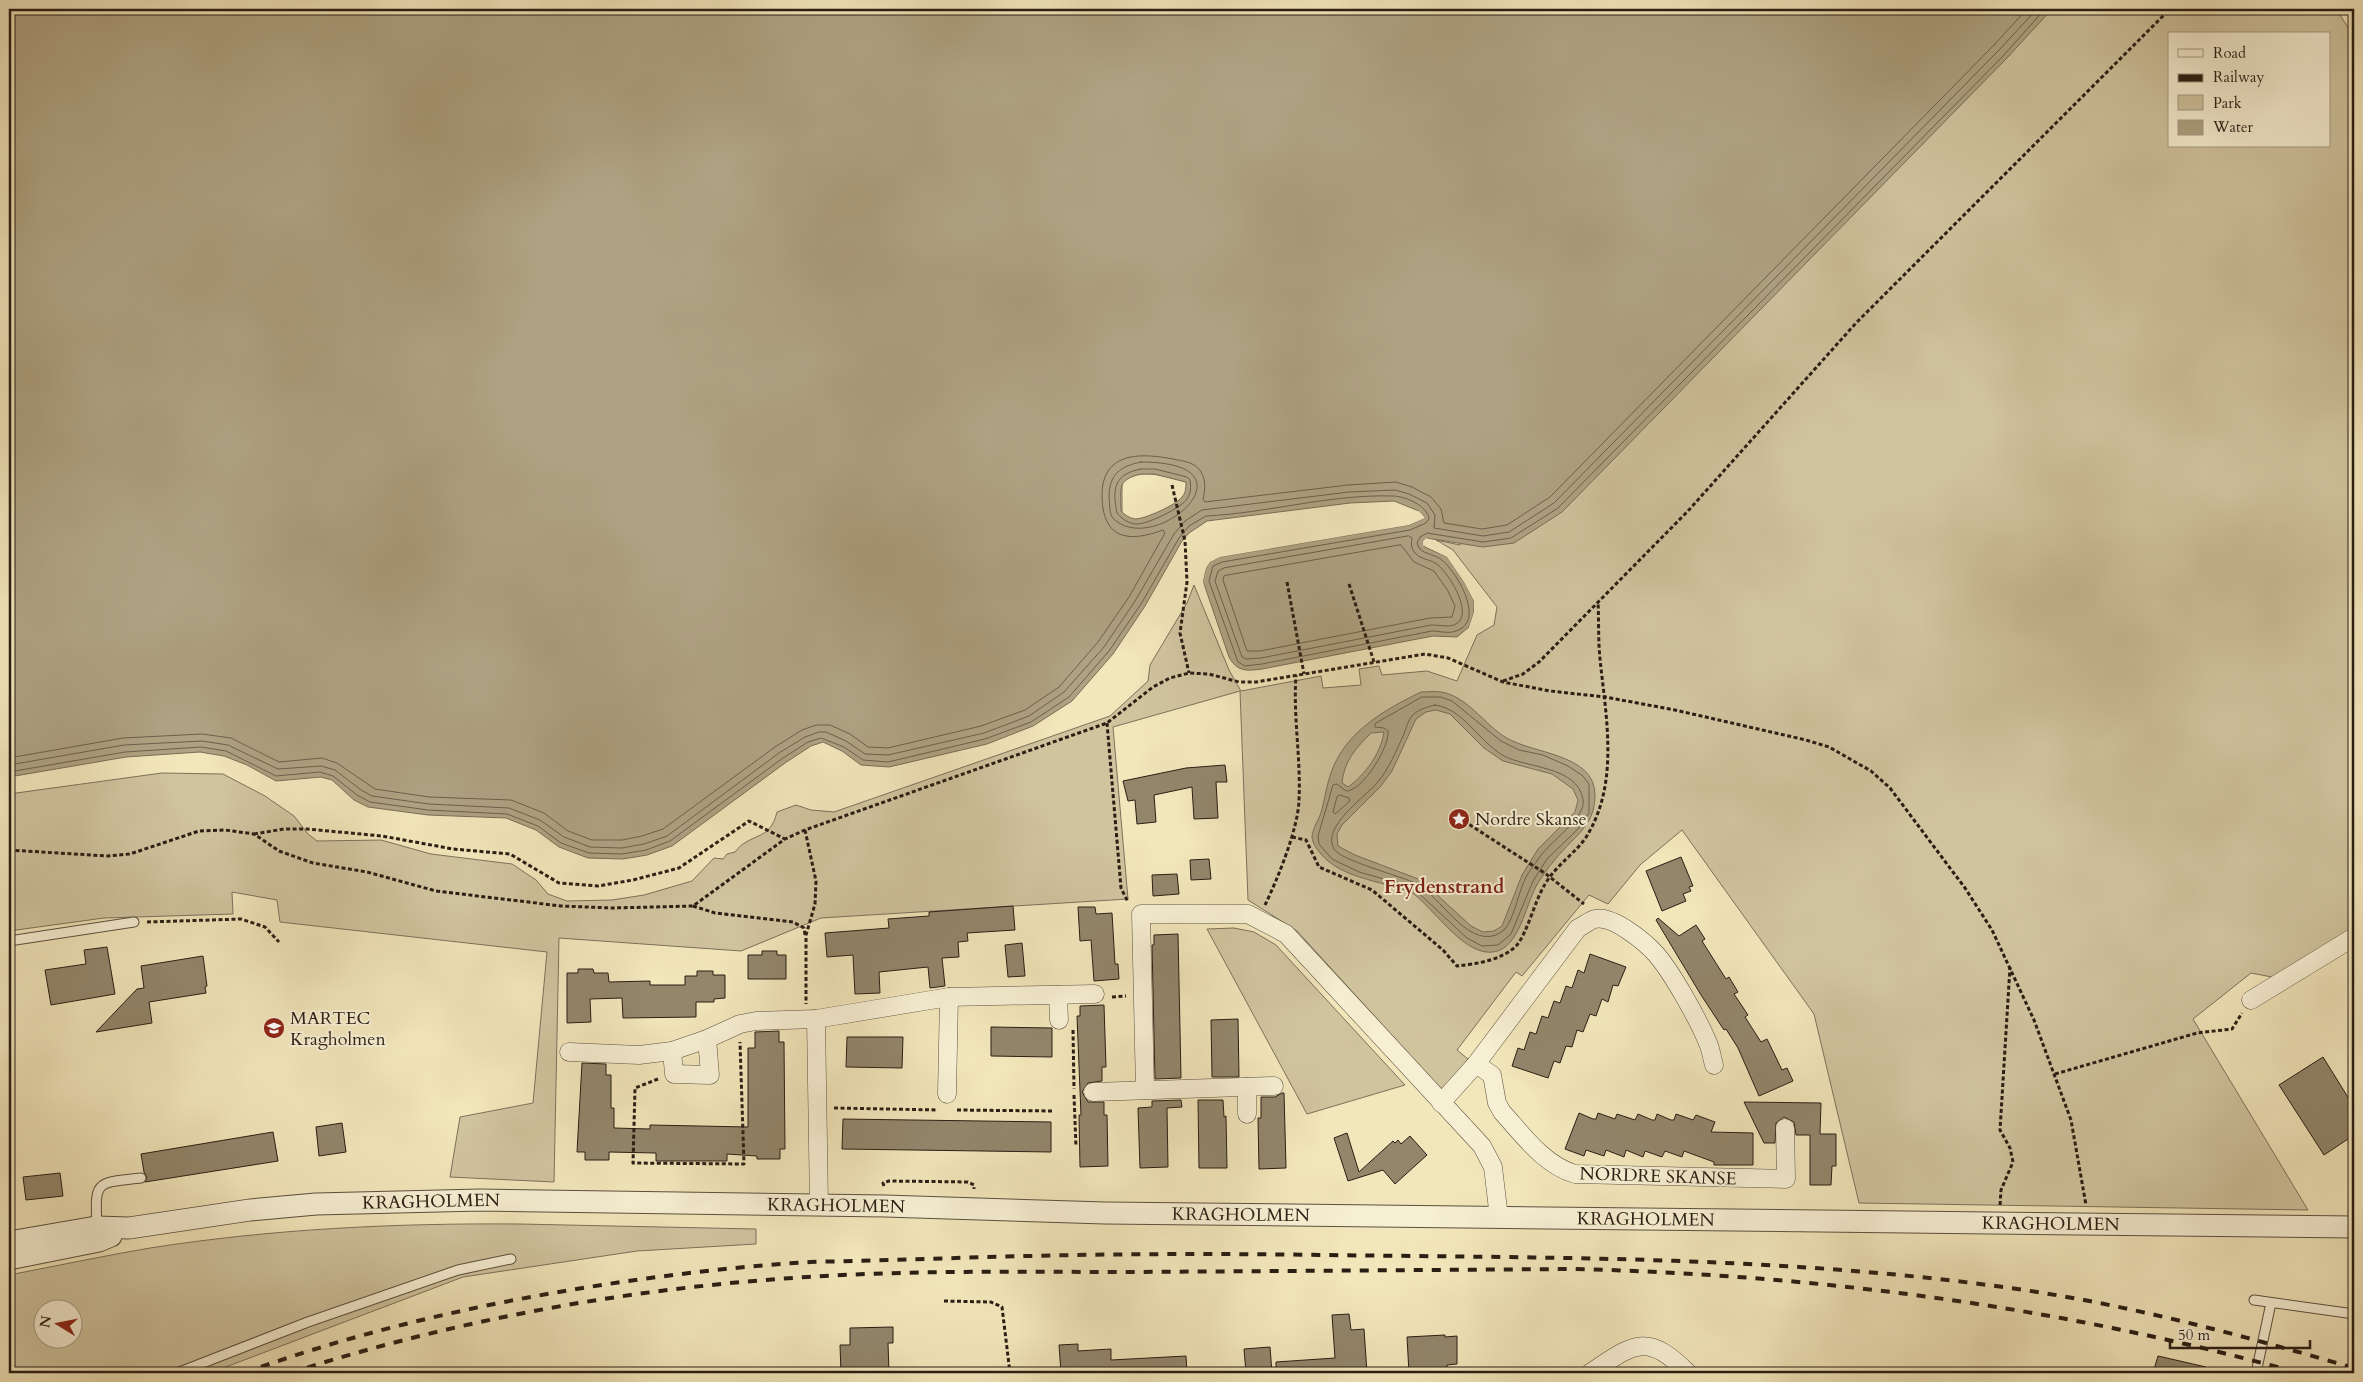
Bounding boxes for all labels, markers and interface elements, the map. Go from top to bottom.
legend [2168,32,2330,148]
text: Road [2213,43,2246,63]
text: Railway [2213,67,2264,87]
text: Park [2213,93,2242,113]
text: Water [2212,117,2254,137]
place icon: Nordre Skanse [1447,807,1471,831]
place label: Nordre Skanse [1475,807,1587,832]
district label: Frydenstrand [1384,873,1505,900]
place label: MARTEC Kragholmen [290,1006,386,1052]
school or university icon: MARTEC Kragholmen [262,1016,286,1040]
street label: NORDRE SKANSE [1579,1161,1737,1192]
street label: KRAGHOLMEN [362,1188,501,1216]
street label: KRAGHOLMEN [767,1192,906,1220]
street label: KRAGHOLMEN [1172,1202,1311,1228]
street label: KRAGHOLMEN [1577,1206,1716,1233]
street label: KRAGHOLMEN [1982,1211,2121,1237]
north arrow [32,1300,82,1350]
text: N [35,1314,56,1329]
scale bar [2170,1317,2310,1349]
text: 50 m [2178,1325,2210,1345]

